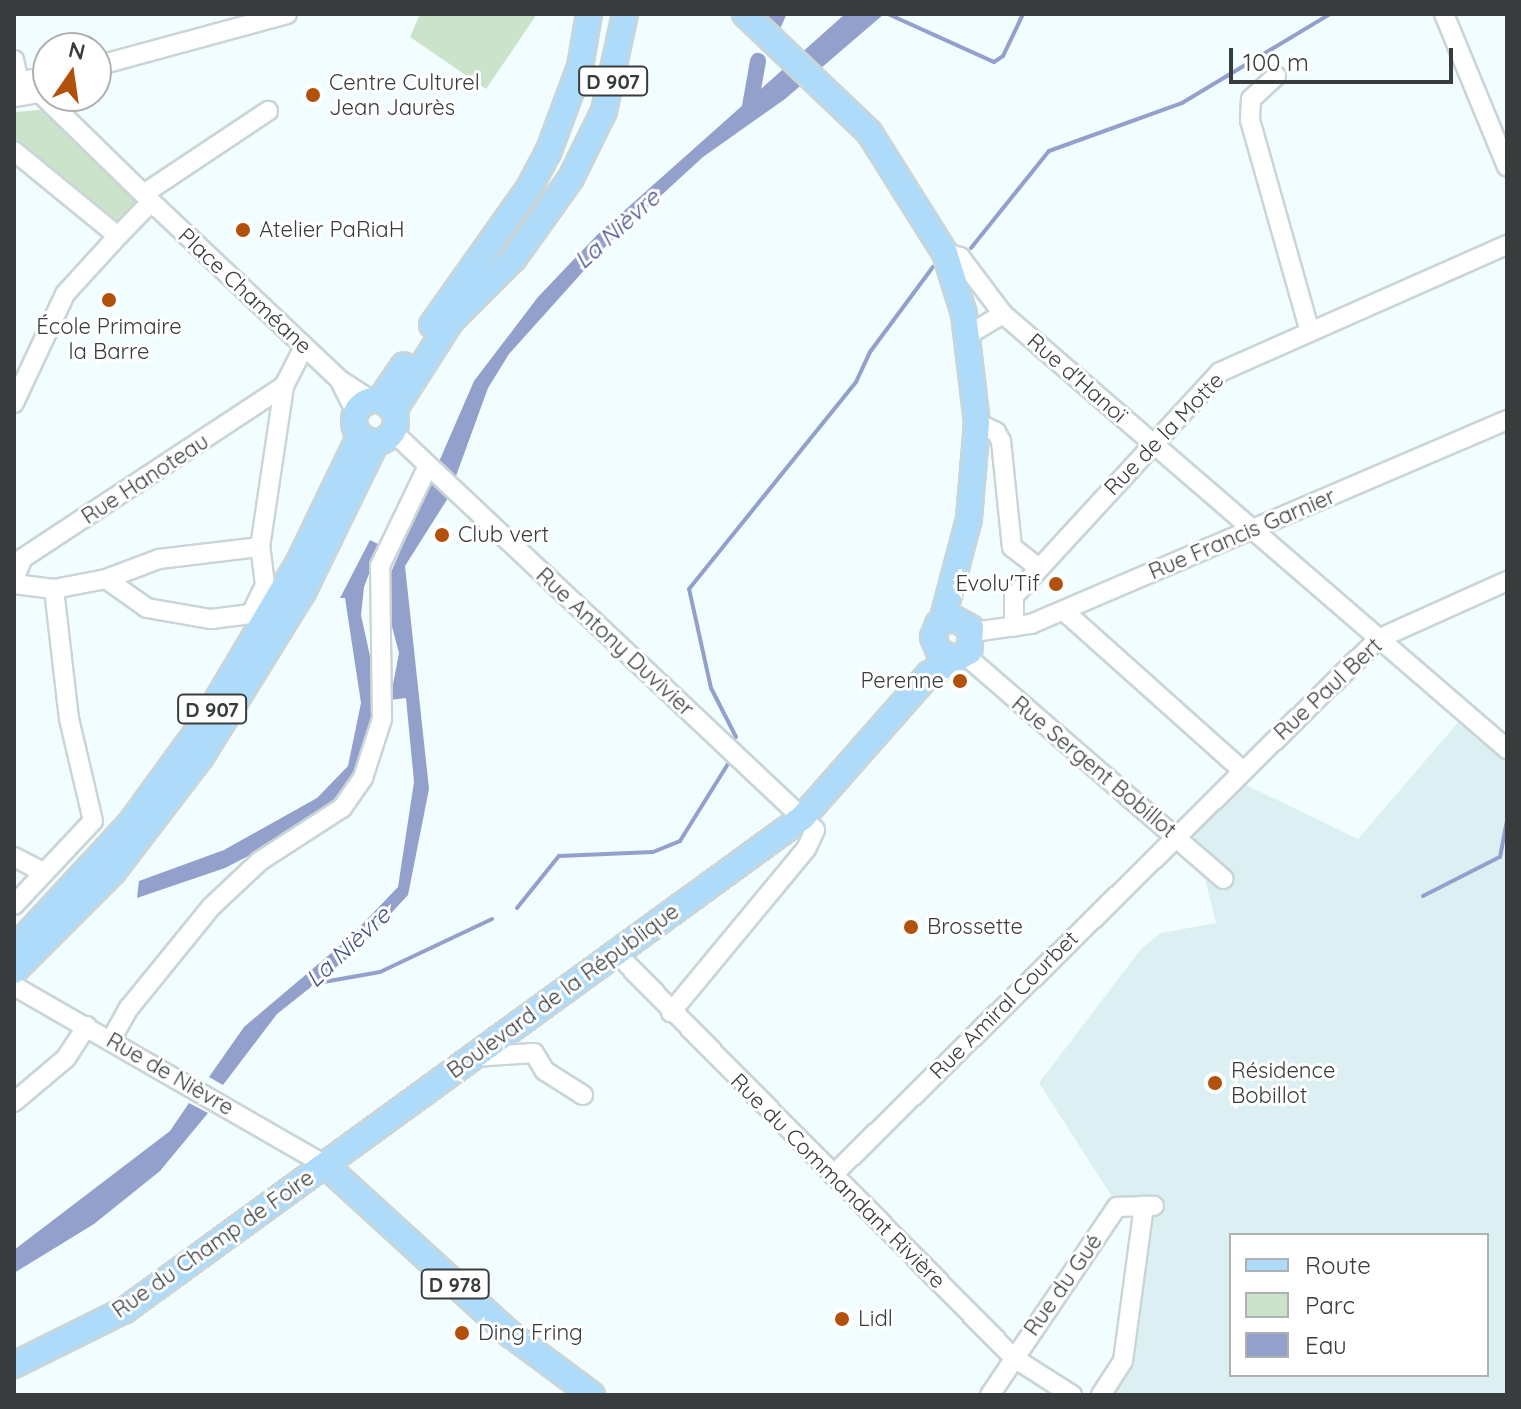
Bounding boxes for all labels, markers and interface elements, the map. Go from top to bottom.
north arrow [32,32,112,112]
scale bar [1233,32,1457,82]
text: N [66,35,88,66]
text: 100 m [1243,47,1309,77]
road number: D 907 [577,65,649,97]
place label: Centre Culturel Jean Jaurès [329,69,480,120]
marker: Centre Culturel Jean Jaurès [304,86,322,104]
water label: La Nièvre [568,183,666,275]
place label: Atelier PaRiaH [259,217,405,243]
marker: Atelier PaRiaH [234,221,252,239]
street label: Place Chaméane [173,222,317,360]
marker: École Primaire la Barre [100,291,118,309]
place label: École Primaire la Barre [36,313,182,364]
street label: Rue d'Hanoï [1022,328,1132,428]
street label: Rue de la Motte [1099,367,1229,501]
street label: Rue Hanoteau [77,428,213,530]
street label: Rue Francis Garnier [1145,483,1339,585]
place label: Club vert [458,522,549,548]
marker: Club vert [433,526,451,544]
street label: Rue Antony Duvivier [531,562,699,722]
place label: Evolu'Tif [955,571,1040,597]
marker: Evolu'Tif [1047,575,1065,593]
street label: Rue Paul Bert [1269,632,1387,746]
place label: Perenne [860,668,944,694]
marker: Perenne [951,672,969,690]
street label: Rue Sergent Bobillot [1006,690,1182,844]
road number: D 907 [176,693,248,725]
street label: Boulevard de la République [442,898,684,1084]
water label: La Nièvre [300,901,396,993]
place label: Brossette [927,914,1023,940]
marker: Brossette [902,918,920,936]
street label: Rue Amiral Courbet [924,925,1084,1085]
street label: Rue de Nièvre [102,1027,238,1121]
place label: Résidence Bobillot [1231,1057,1335,1108]
street label: Rue du Commandant Rivière [725,1068,951,1294]
marker: Résidence Bobillot [1206,1074,1224,1092]
street label: Rue du Champ de Foire [107,1164,319,1324]
street label: Rue du Gué [1018,1229,1108,1341]
legend [1229,1233,1489,1377]
text: Route [1305,1250,1371,1280]
road number: D 978 [419,1268,491,1300]
text: Parc [1305,1290,1355,1320]
place label: Lidl [858,1306,893,1332]
marker: Lidl [833,1310,851,1328]
place label: Ding Fring [478,1320,583,1346]
marker: Ding Fring [453,1324,471,1342]
text: Eau [1305,1330,1347,1360]

